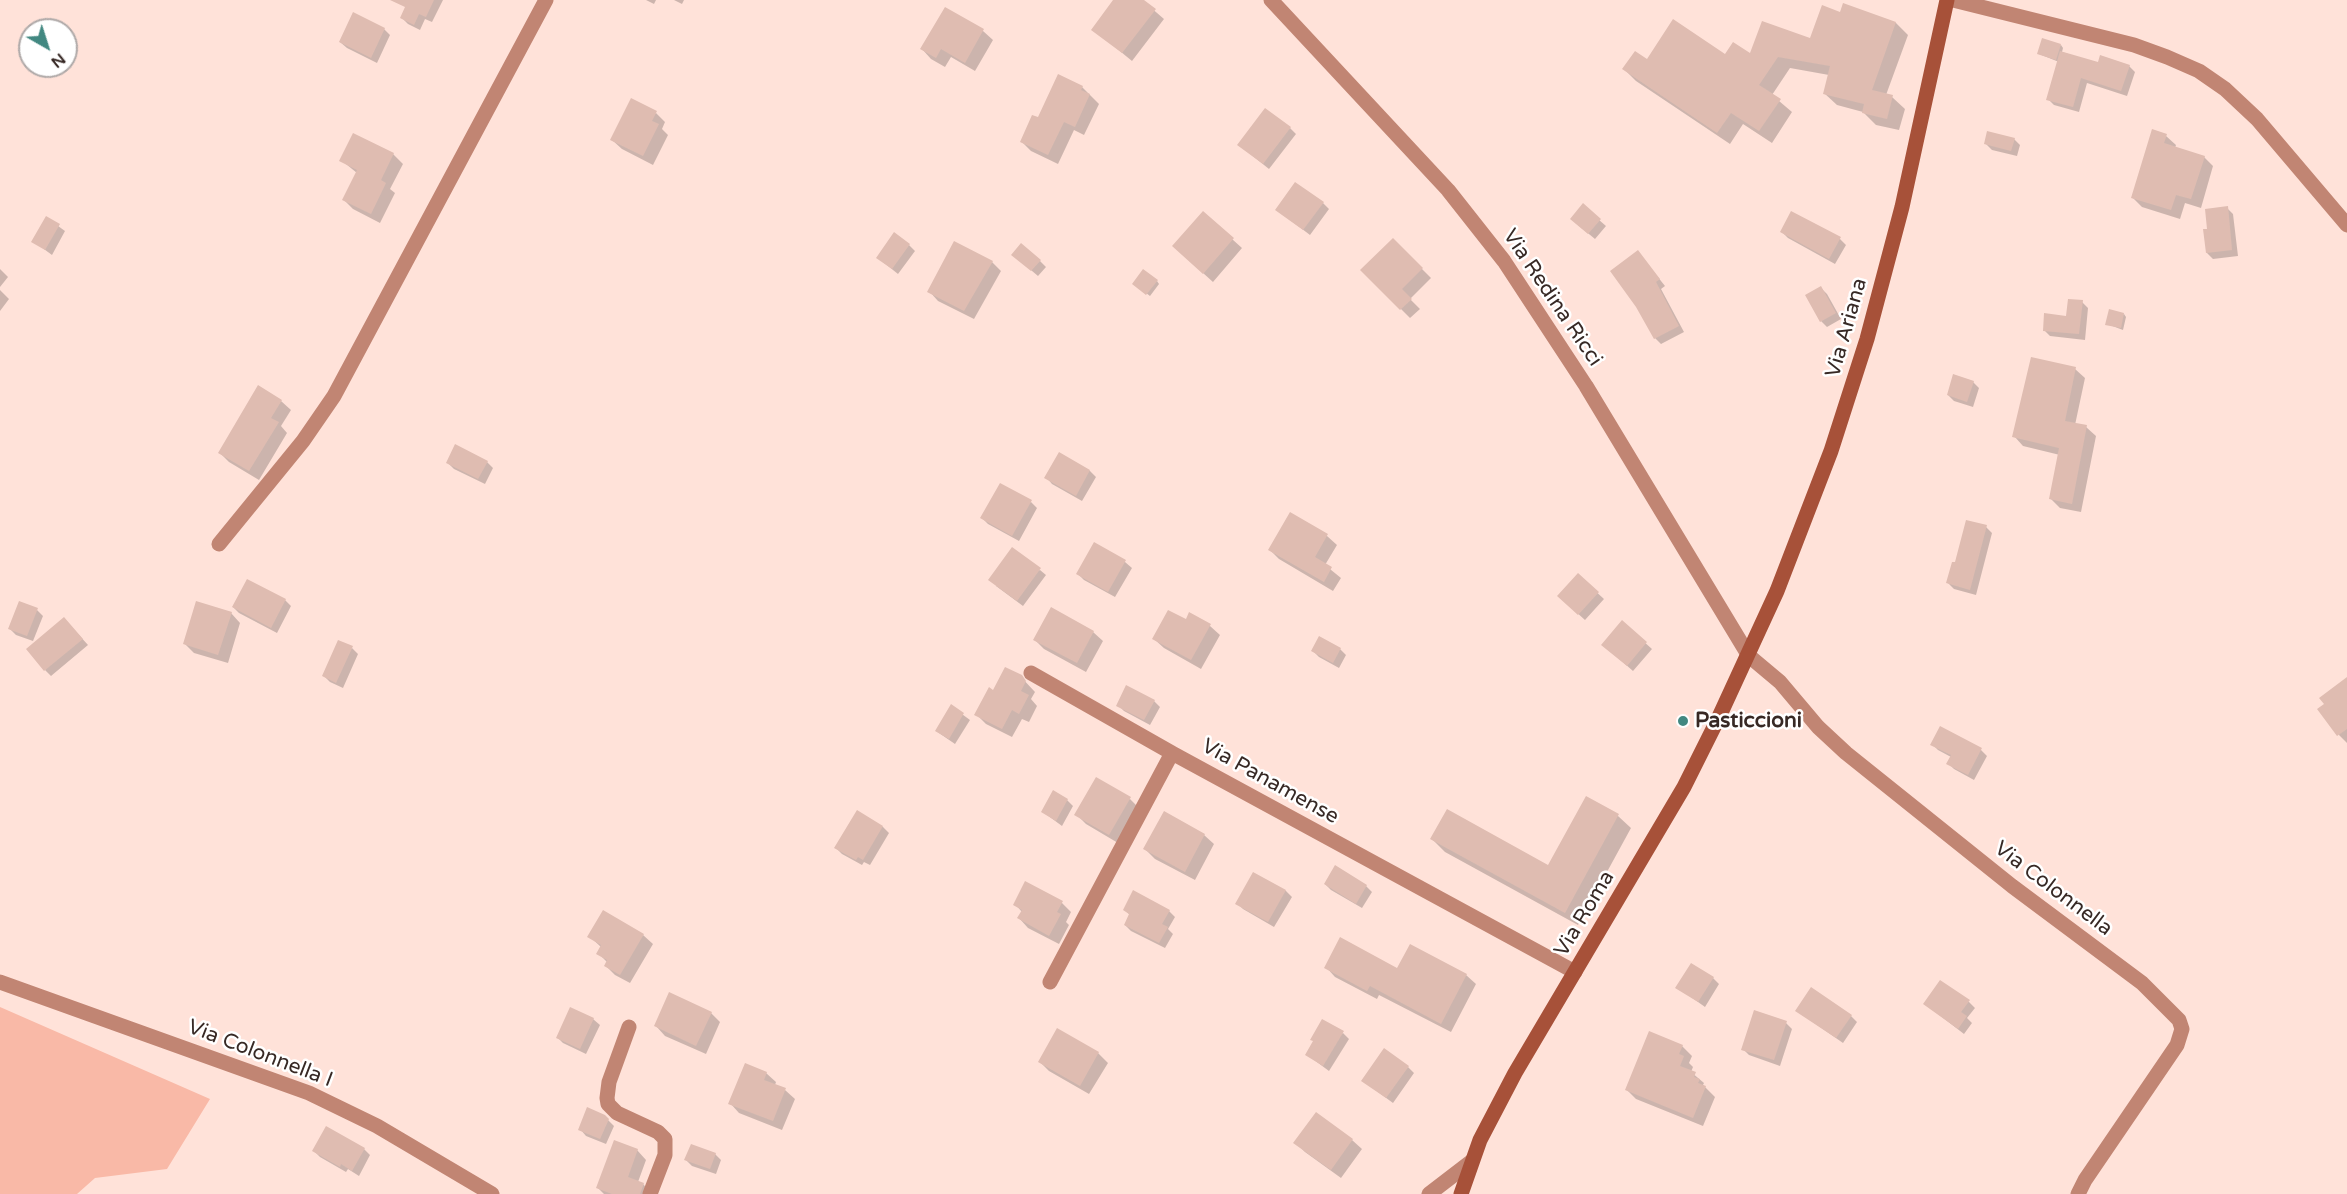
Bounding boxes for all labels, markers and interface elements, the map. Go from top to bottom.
north arrow [18,18,78,78]
text: N [47,49,69,72]
street label: Via Redina Ricci [1497,225,1607,371]
street label: Via Ariana [1821,275,1873,381]
place label: Pasticcioni [1695,708,1802,734]
marker: Pasticcioni [1676,714,1690,728]
street label: Via Panamense [1197,734,1343,830]
street label: Via Colonnella [1989,836,2117,942]
street label: Via Roma [1550,867,1620,961]
street label: Via Colonnella I [184,1015,336,1093]

